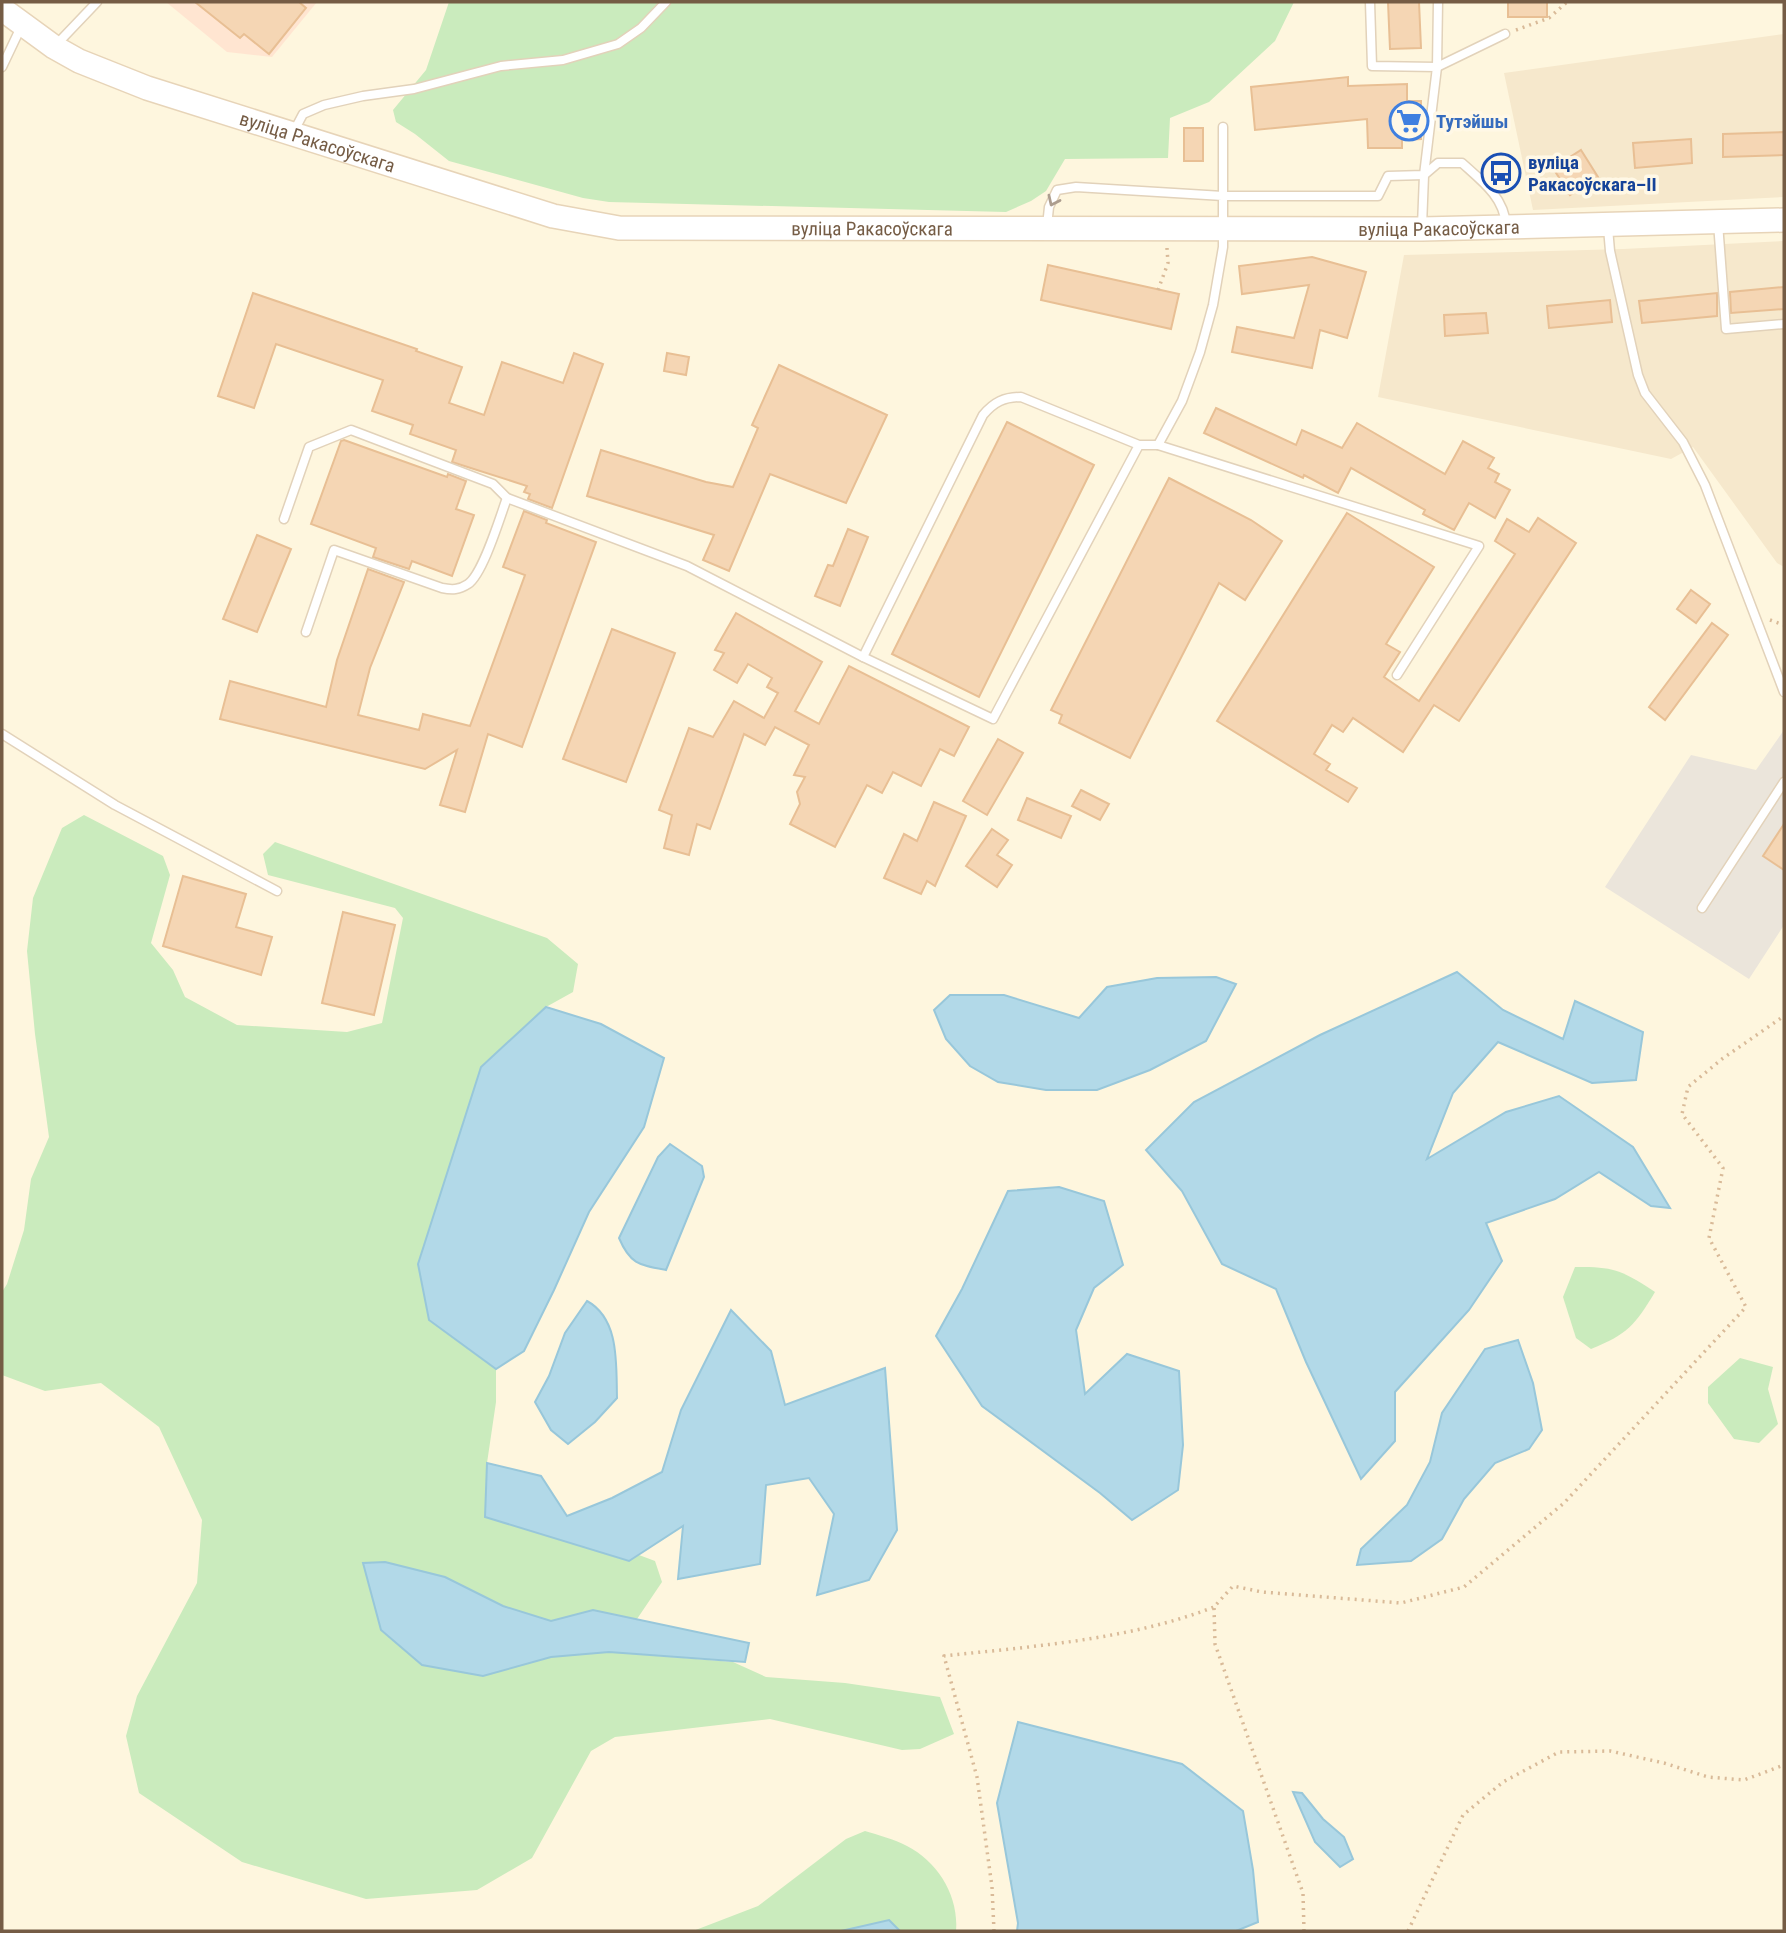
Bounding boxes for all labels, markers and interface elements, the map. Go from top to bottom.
supermarket icon: Тутэйшы [1388,100,1430,142]
street label: вуліца Ракасоўскага [237,107,398,177]
place label: Тутэйшы [1436,110,1508,133]
place label: вуліца Ракасоўскага–II [1528,151,1657,196]
bus stop icon: вуліца Ракасоўскага–II [1480,152,1522,194]
one-way arrow [1047,194,1061,206]
street label: вуліца Ракасоўскага [1358,216,1520,241]
street label: вуліца Ракасоўскага [791,217,953,240]

